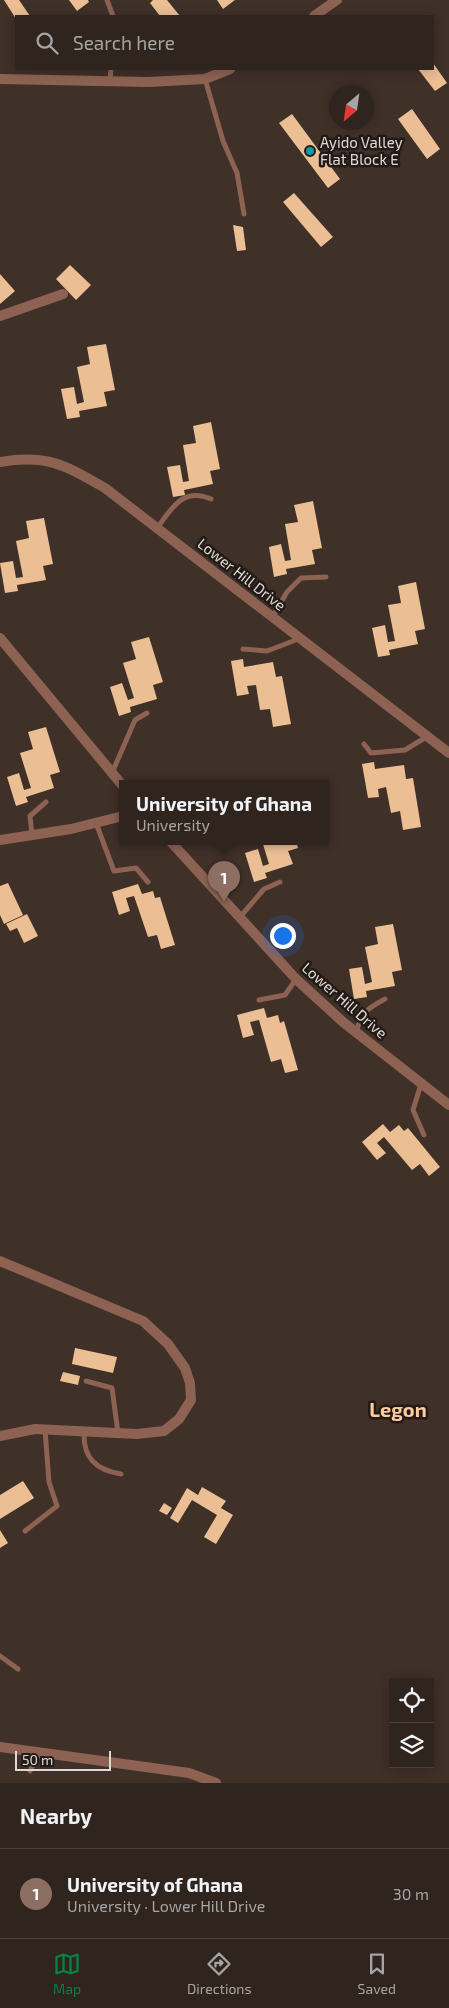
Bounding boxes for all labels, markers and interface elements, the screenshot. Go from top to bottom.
search box [15,15,434,70]
icon: search [33,29,61,57]
text: Search here [73,31,175,54]
north arrow [329,85,374,130]
place label: Ayido Valley Flat Block E [320,133,403,168]
marker: Ayido Valley Flat Block E [304,145,316,157]
street label: Lower Hill Drive [194,534,290,614]
popup [119,780,329,845]
text: University of Ghana [136,792,312,815]
text: University [136,815,210,834]
pin: 1 [208,861,240,902]
your location [270,923,296,949]
street label: Lower Hill Drive [299,958,391,1042]
district label: Legon [369,1397,427,1421]
map controls [389,1678,434,1768]
button: locate [389,1678,434,1723]
button: layers [389,1723,434,1768]
scale bar [15,1748,111,1771]
text: 50 m [22,1751,53,1768]
text: Nearby [20,1803,92,1828]
text: University of Ghana [67,1873,243,1896]
text: 1 [33,1884,39,1903]
text: 30 m [393,1884,429,1903]
text: University · Lower Hill Drive [67,1896,265,1915]
tab: Map [53,1950,81,1997]
tab: Directions [187,1950,252,1997]
tab: Saved [358,1950,396,1997]

